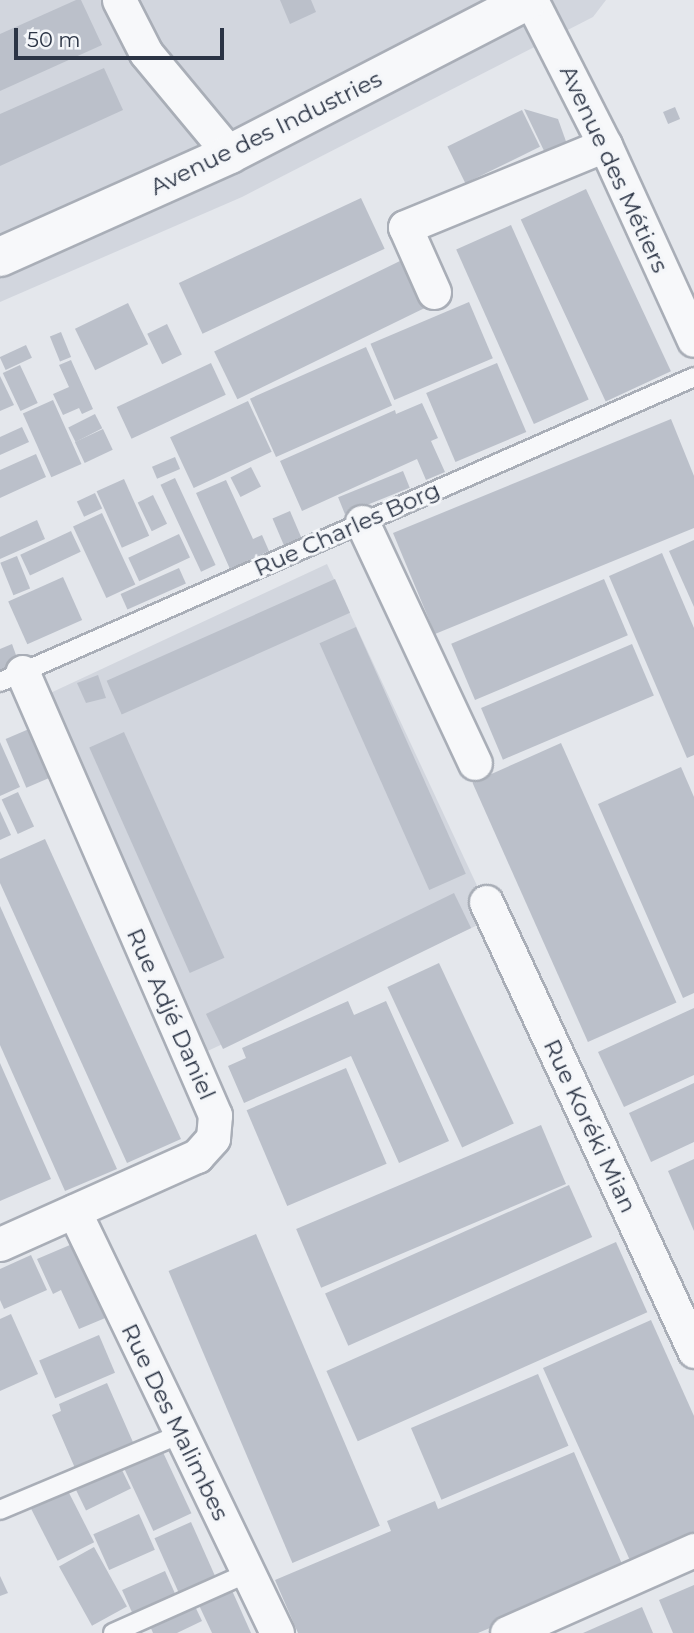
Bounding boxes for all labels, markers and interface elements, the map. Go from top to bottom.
scale bar [18,14,228,58]
text: 50 m [27,27,81,52]
street label: Avenue des Métiers [554,61,674,277]
street label: Avenue des Industries [146,65,386,201]
street label: Rue Charles Borg [250,476,444,582]
street label: Rue Adjé Daniel [121,924,221,1104]
street label: Rue Koréki Mian [538,1035,642,1217]
street label: Rue Des Malimbes [115,1319,235,1525]

